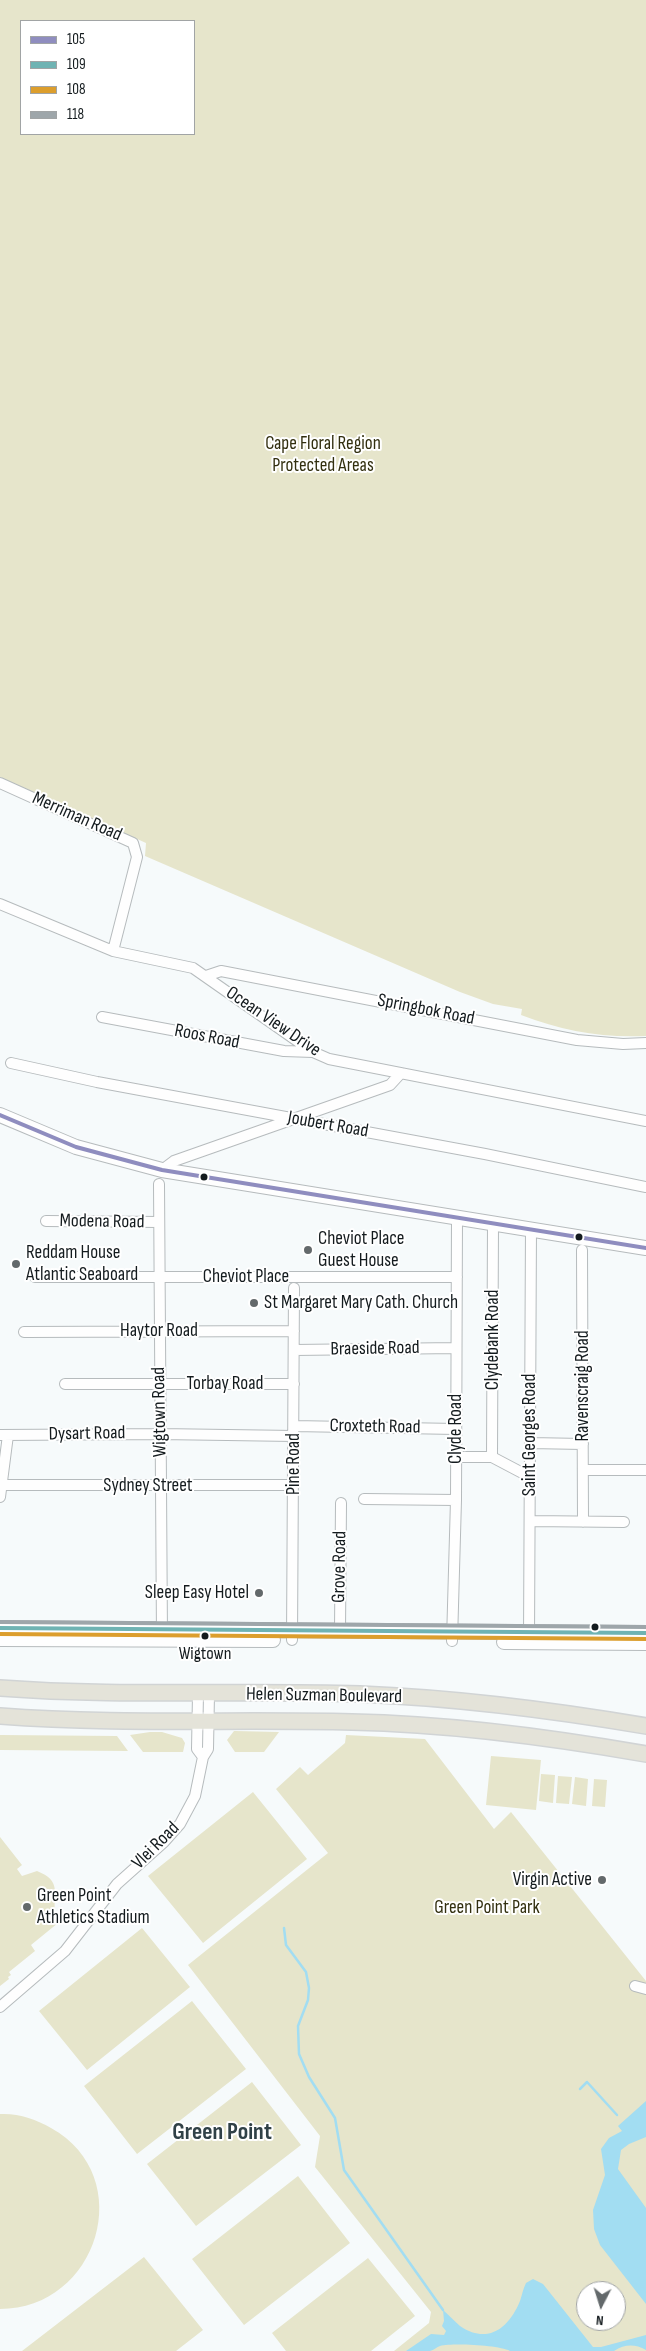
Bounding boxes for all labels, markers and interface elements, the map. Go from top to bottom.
legend [20,20,195,135]
text: 105 [67,30,85,49]
text: 109 [67,55,86,74]
text: 108 [67,80,86,99]
text: 118 [67,105,84,124]
park label: Cape Floral Region Protected Areas [265,433,381,477]
street label: Merriman Road [29,787,125,847]
street label: Ocean View Drive [221,982,325,1062]
street label: Springbok Road [376,989,476,1031]
street label: Roos Road [173,1020,241,1054]
street label: Joubert Road [286,1107,370,1143]
unlabelled marker [199,1172,209,1182]
street label: Modena Road [59,1210,145,1234]
place label: Cheviot Place Guest House [318,1228,404,1272]
unlabelled marker [574,1232,584,1242]
place label: Reddam House Atlantic Seaboard [26,1242,138,1286]
marker: Cheviot Place Guest House [302,1244,314,1256]
marker: Reddam House Atlantic Seaboard [10,1258,22,1270]
street label: Cheviot Place [203,1266,289,1288]
street label: Clydebank Road [482,1290,504,1390]
place label: St Margaret Mary Cath. Church [264,1292,458,1314]
marker: St Margaret Mary Cath. Church [248,1297,260,1309]
street label: Haytor Road [120,1320,198,1342]
street label: Ravenscraig Road [572,1330,594,1442]
street label: Braeside Road [330,1337,420,1361]
street label: Wigtown Road [148,1367,172,1457]
street label: Torbay Road [187,1373,263,1395]
street label: Saint Georges Road [519,1374,541,1496]
street label: Clyde Road [445,1394,467,1464]
street label: Croxteth Road [329,1415,421,1439]
street label: Dysart Road [48,1422,126,1446]
street label: Pine Road [283,1433,305,1495]
street label: Sydney Street [103,1475,193,1497]
street label: Grove Road [328,1531,352,1603]
place label: Sleep Easy Hotel [145,1582,249,1604]
marker: Sleep Easy Hotel [253,1587,265,1599]
unlabelled marker [590,1622,600,1632]
marker: Wigtown [200,1631,210,1641]
place label: Wigtown [179,1643,231,1665]
street label: Helen Suzman Boulevard [246,1683,402,1709]
street label: Vlei Road [127,1817,185,1875]
place label: Virgin Active [513,1869,592,1891]
marker: Virgin Active [596,1874,608,1886]
place label: Green Point Athletics Stadium [37,1885,150,1929]
park label: Green Point Park [434,1897,540,1919]
marker: Green Point Athletics Stadium [21,1901,33,1913]
district label: Green Point [172,2119,272,2147]
north arrow [576,2281,626,2331]
text: N [595,2312,604,2329]

